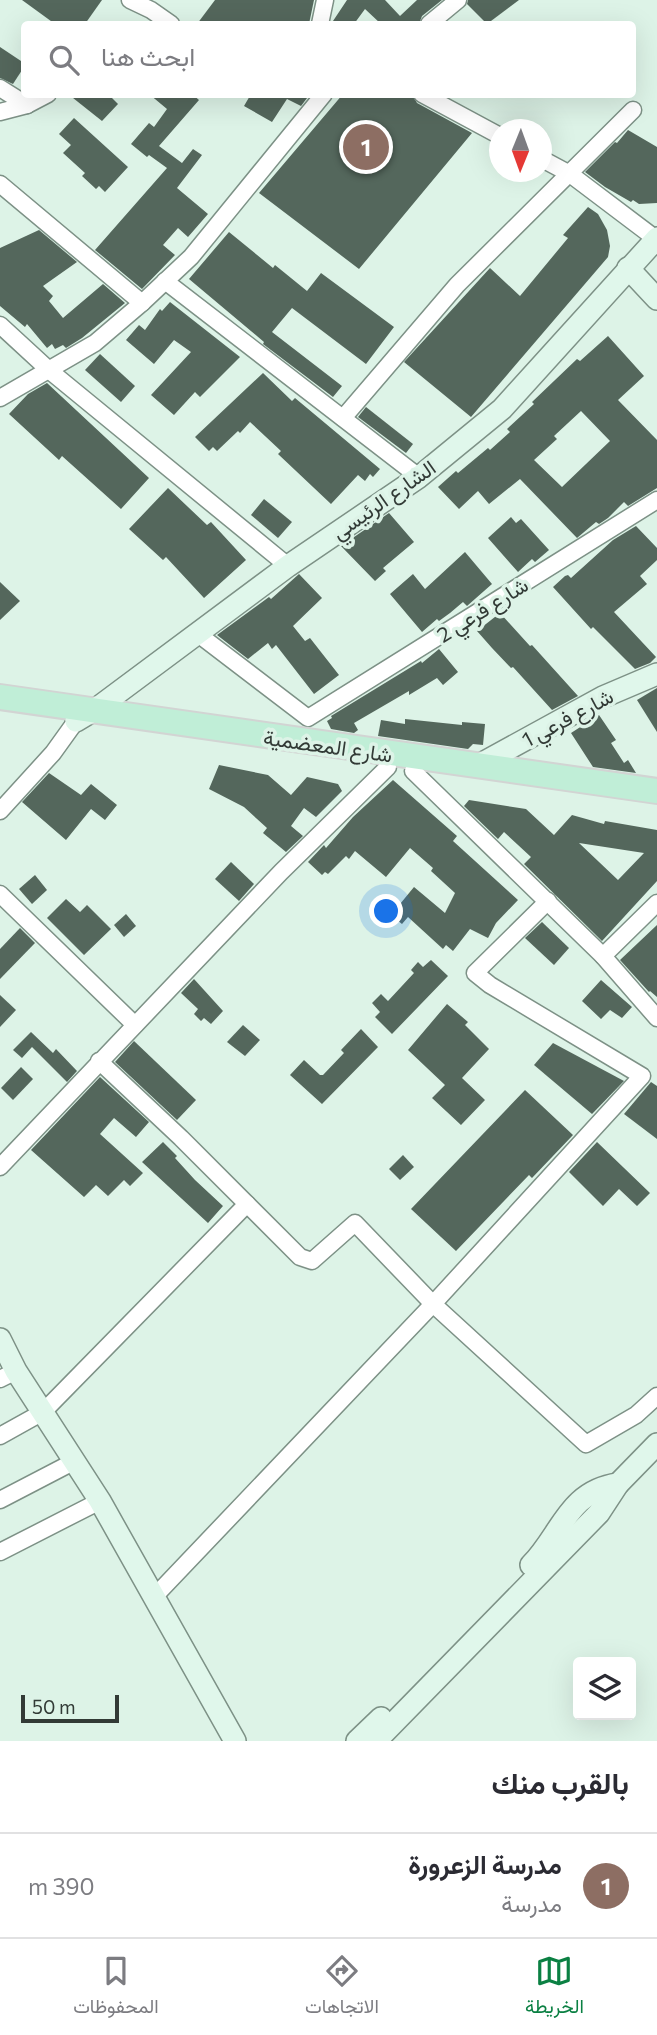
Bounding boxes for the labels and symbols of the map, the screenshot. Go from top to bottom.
north arrow [489,119,552,182]
pin: 1 [343,121,389,173]
street label: الشارع الرئيسي [326,454,443,549]
street label: شارع فرعي 2 [432,571,535,652]
street label: شارع فرعي 1 [517,683,620,757]
street label: شارع المعضمية [262,724,394,769]
your location [369,894,403,928]
scale bar [21,1692,119,1724]

